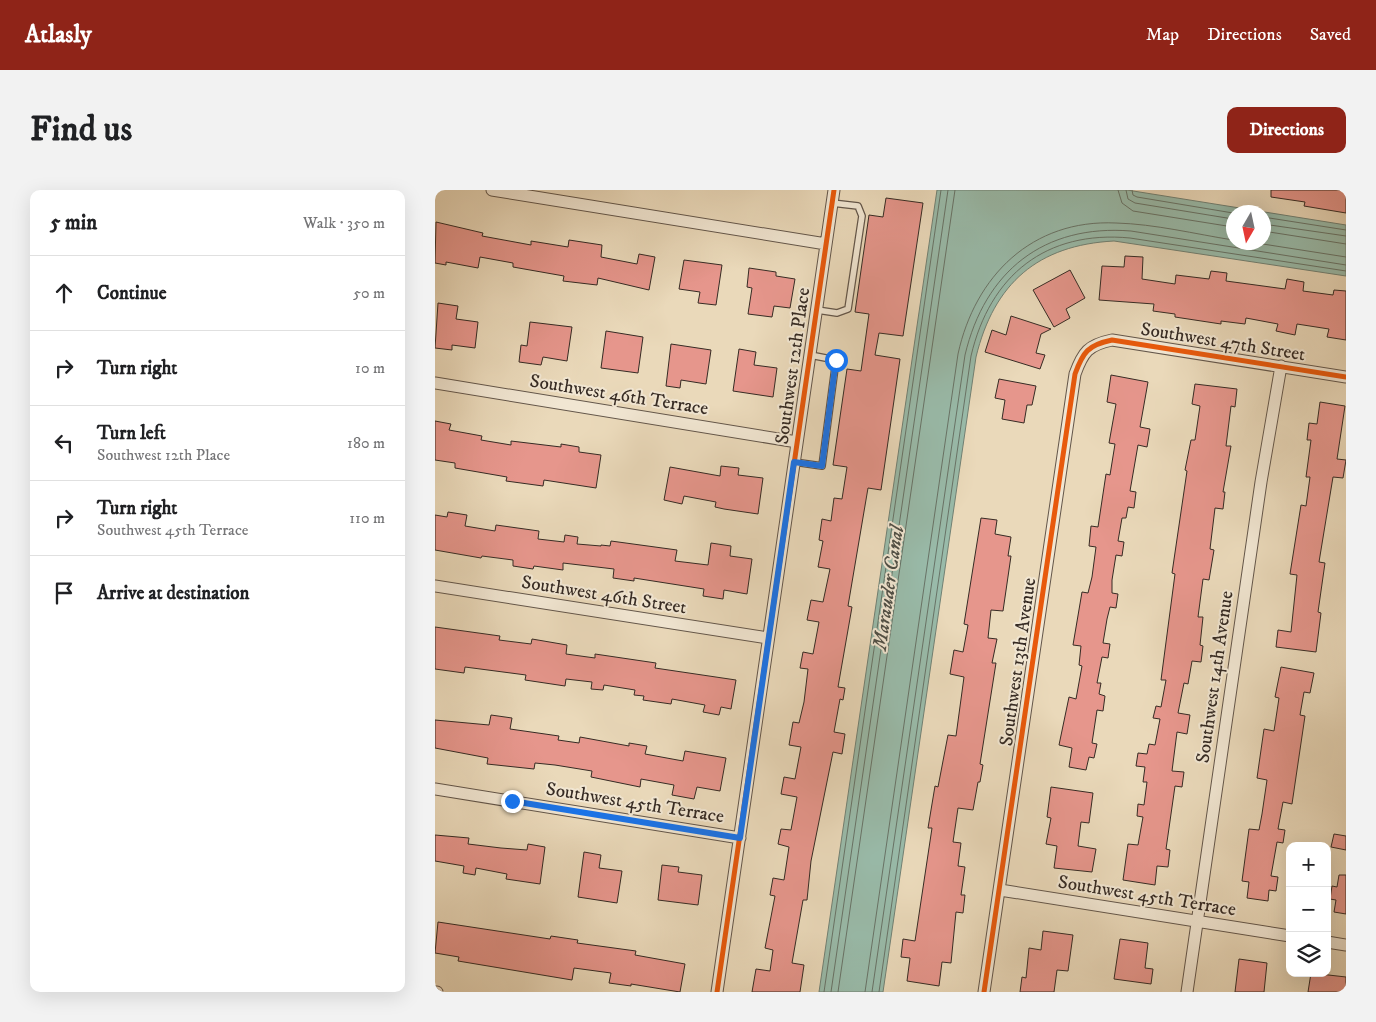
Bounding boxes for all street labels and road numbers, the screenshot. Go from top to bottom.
street label: Southwest 12th Place [771,286,815,446]
street label: Southwest 47th Street [1139,318,1307,366]
street label: Southwest 46th Terrace [528,370,710,420]
street label: Southwest 46th Street [520,571,688,619]
street label: Southwest 13th Avenue [995,576,1041,748]
street label: Southwest 14th Avenue [1192,589,1238,765]
street label: Southwest 45th Terrace [544,778,726,828]
street label: Southwest 45th Terrace [1056,871,1238,921]

